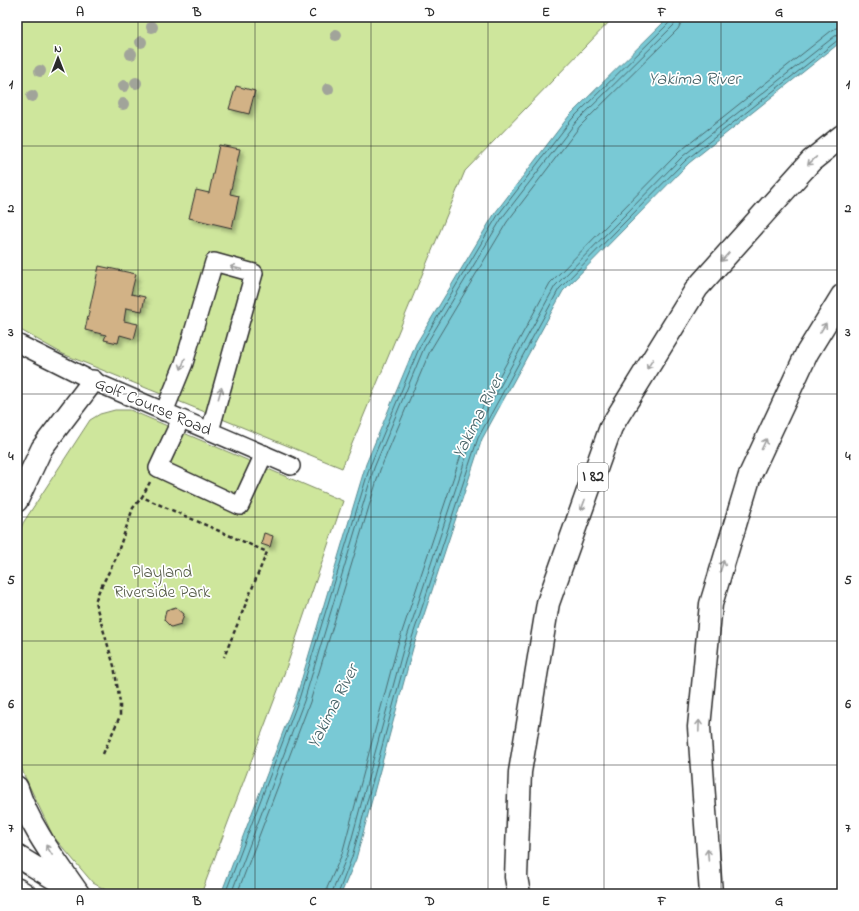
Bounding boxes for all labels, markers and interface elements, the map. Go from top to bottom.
text: A [76,3,84,22]
text: B [192,3,202,22]
text: C [309,3,317,22]
text: D [424,3,435,22]
text: E [542,3,550,22]
text: F [657,3,667,22]
text: G [775,3,783,22]
north arrow [38,38,78,78]
text: N [54,41,62,57]
water label: Yakima River [648,67,742,93]
text: 1 [9,75,14,94]
text: 1 [846,75,851,94]
one-way arrow [807,157,817,166]
text: 2 [7,199,15,218]
text: 2 [844,199,852,218]
one-way arrow [720,252,729,263]
one-way arrow [230,264,243,271]
one-way arrow [819,322,827,334]
text: 3 [7,323,14,342]
text: 3 [844,323,851,342]
one-way arrow [179,358,187,370]
one-way arrow [646,358,654,369]
water label: Yakima River [447,368,512,464]
street label: Golf Course Road [91,371,216,443]
one-way arrow [217,387,224,400]
one-way arrow [761,438,768,450]
text: 4 [7,447,14,466]
text: 4 [844,447,851,466]
road number: I 82 [578,463,608,491]
one-way arrow [578,499,586,511]
park label: Playland Riverside Park [114,560,211,605]
one-way arrow [719,560,726,573]
text: 5 [7,571,15,590]
text: 5 [844,571,852,590]
water label: Yakima River [302,658,367,754]
text: 6 [7,695,14,714]
text: 6 [844,695,851,714]
one-way arrow [695,719,703,732]
text: 7 [8,819,14,838]
text: 7 [845,819,851,838]
one-way arrow [45,845,53,856]
one-way arrow [704,849,711,862]
text: A [76,892,84,911]
text: B [192,892,202,911]
text: C [309,892,317,911]
text: D [424,892,435,911]
text: E [542,892,550,911]
text: F [657,892,667,911]
text: G [775,892,783,911]

